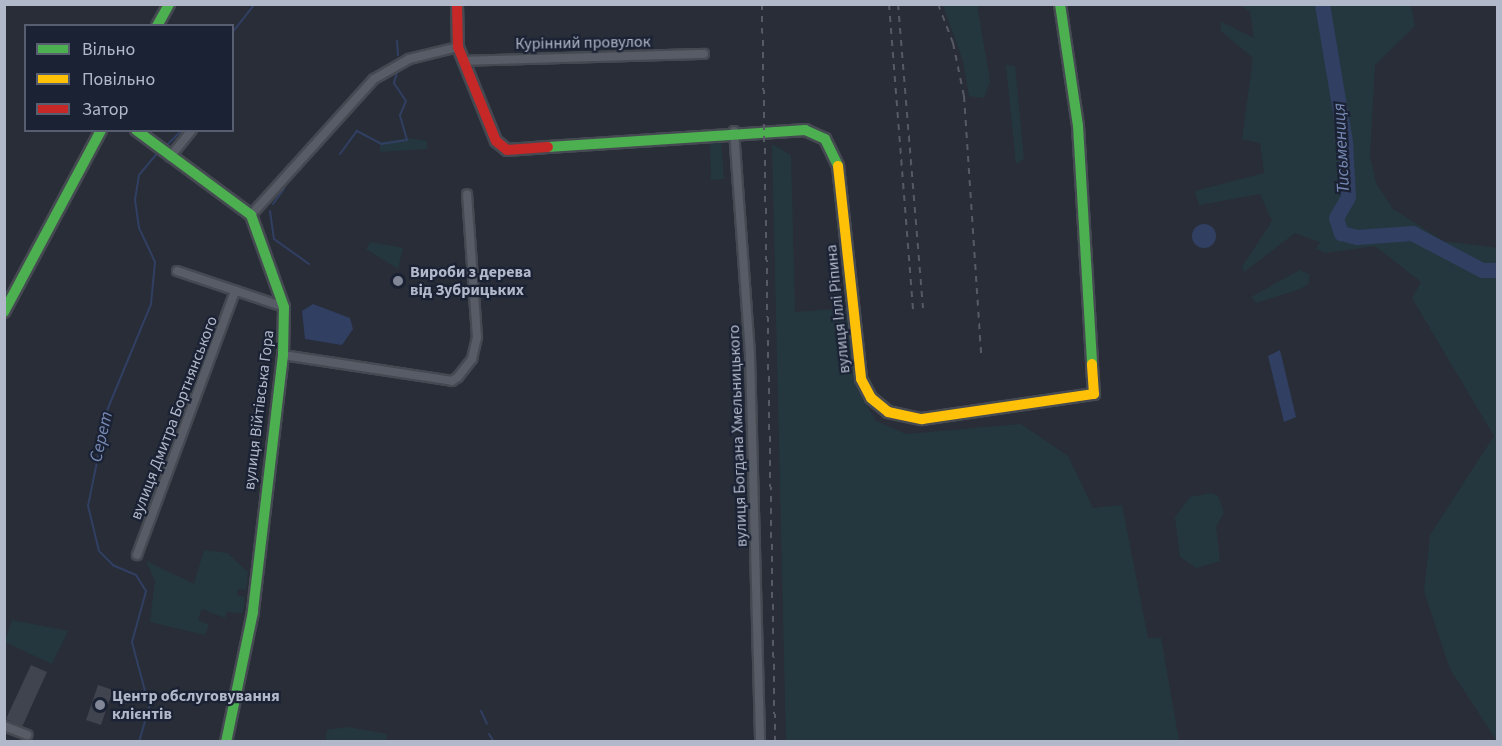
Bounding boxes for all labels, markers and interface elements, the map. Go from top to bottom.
legend [24,24,234,132]
street label: Курінний провулок [515,32,651,54]
text: Вільно [82,37,135,62]
text: Повільно [82,67,155,92]
text: Затор [82,97,129,122]
water label: Тисьмениця [1329,102,1355,194]
street label: вулиця Іллі Ріпина [822,244,854,374]
place label: Вироби з дерева від Зубрицьких [410,262,531,300]
marker: Вироби з дерева від Зубрицьких [391,274,405,288]
street label: вулиця Дмитра Бортнянського [126,314,222,522]
street label: вулиця Богдана Хмельницького [725,325,751,547]
street label: вулиця Війтівська Гора [240,329,278,491]
water label: Серет [86,410,118,464]
place label: Центр обслуговування клієнтів [112,686,280,724]
marker: Центр обслуговування клієнтів [93,698,107,712]

